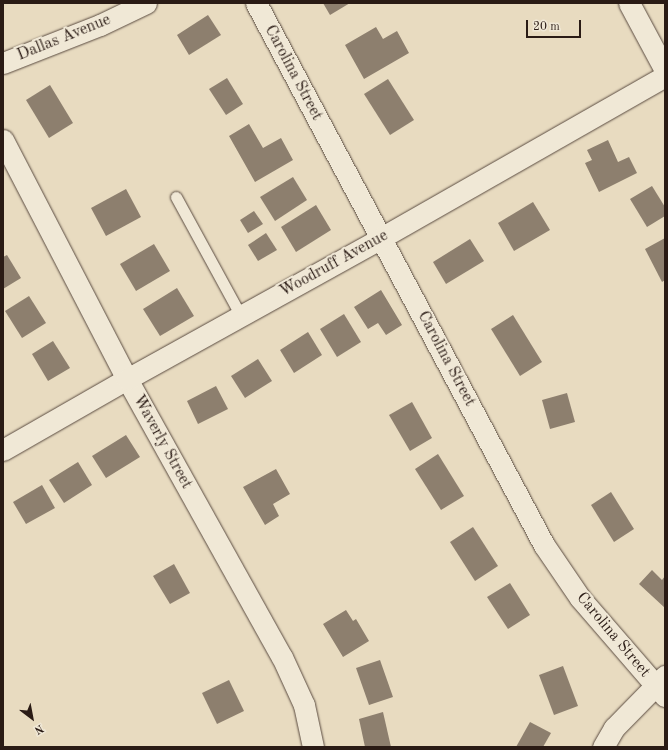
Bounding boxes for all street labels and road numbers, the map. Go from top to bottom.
street label: Dallas Avenue [14,11,114,65]
street label: Carolina Street [260,22,326,124]
street label: Woodruff Avenue [277,226,391,302]
street label: Carolina Street [413,308,479,410]
street label: Waverly Street [128,392,196,492]
street label: Carolina Street [572,589,654,681]

